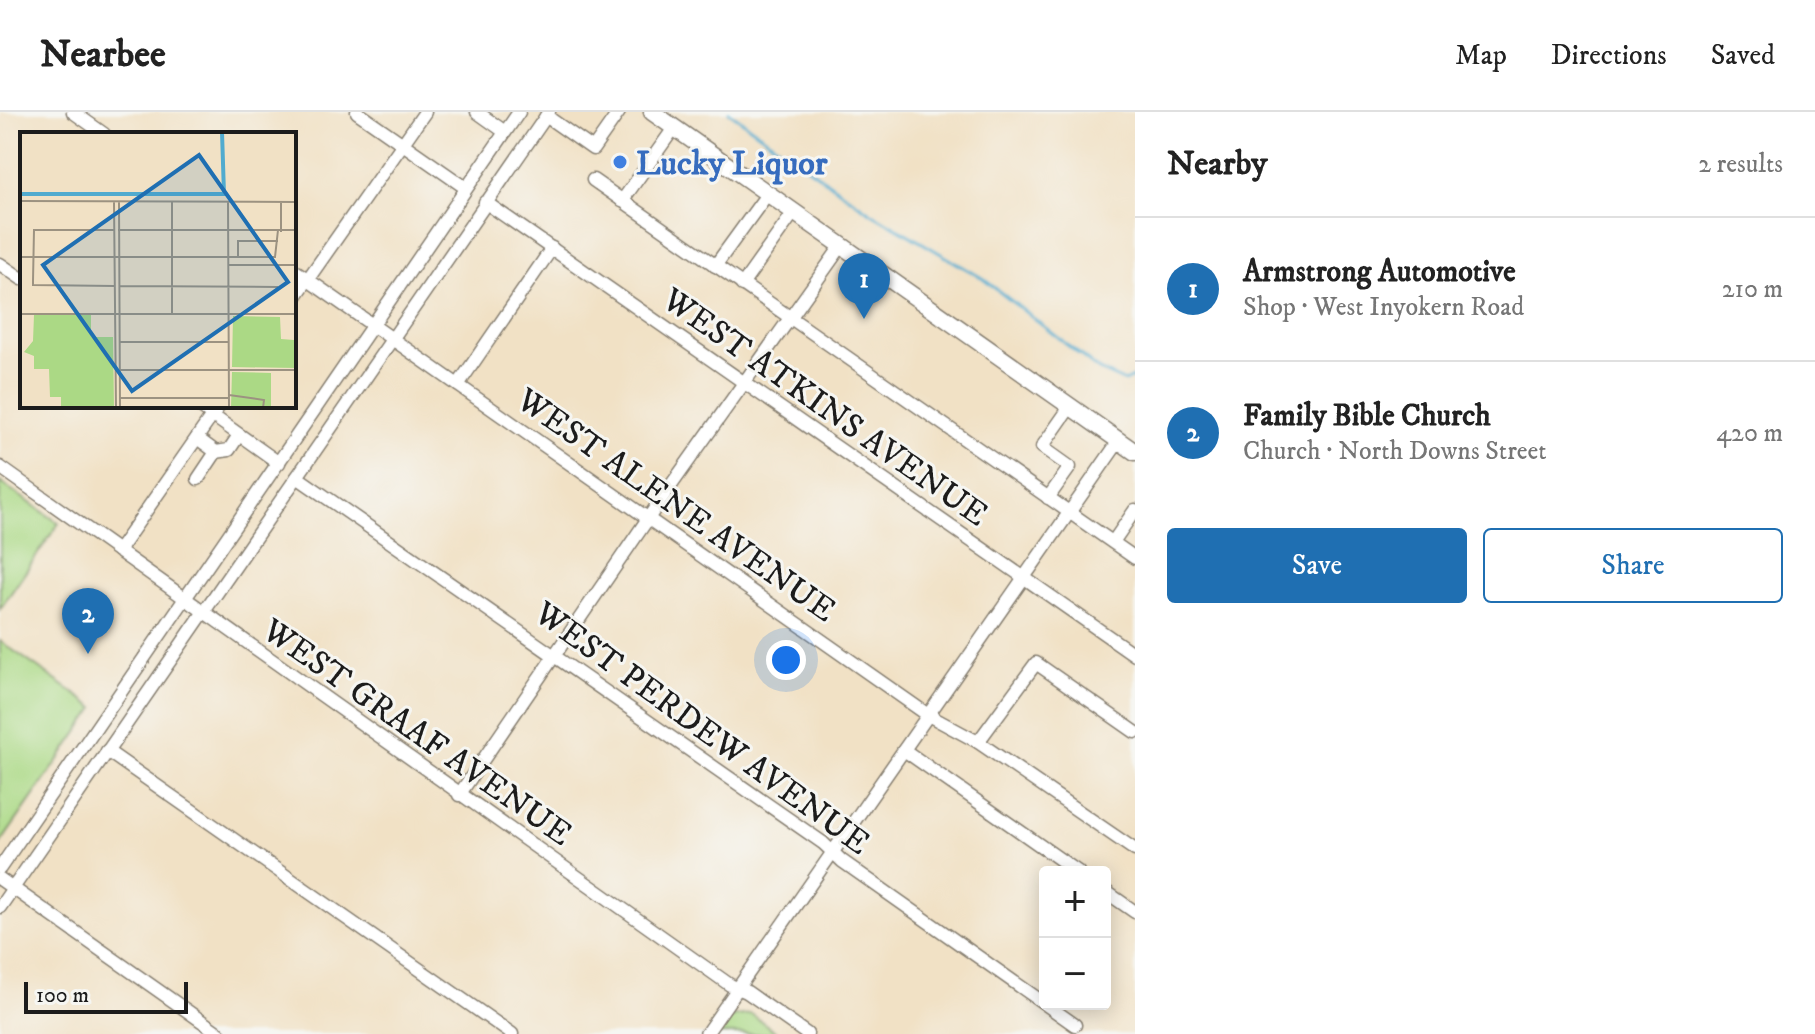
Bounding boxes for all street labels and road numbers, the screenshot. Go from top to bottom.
street label: WEST ATKINS AVENUE [653,279,996,536]
street label: WEST ALENE AVENUE [507,379,844,632]
street label: WEST PERDEW AVENUE [525,592,878,864]
street label: WEST GRAAF AVENUE [253,609,580,856]

